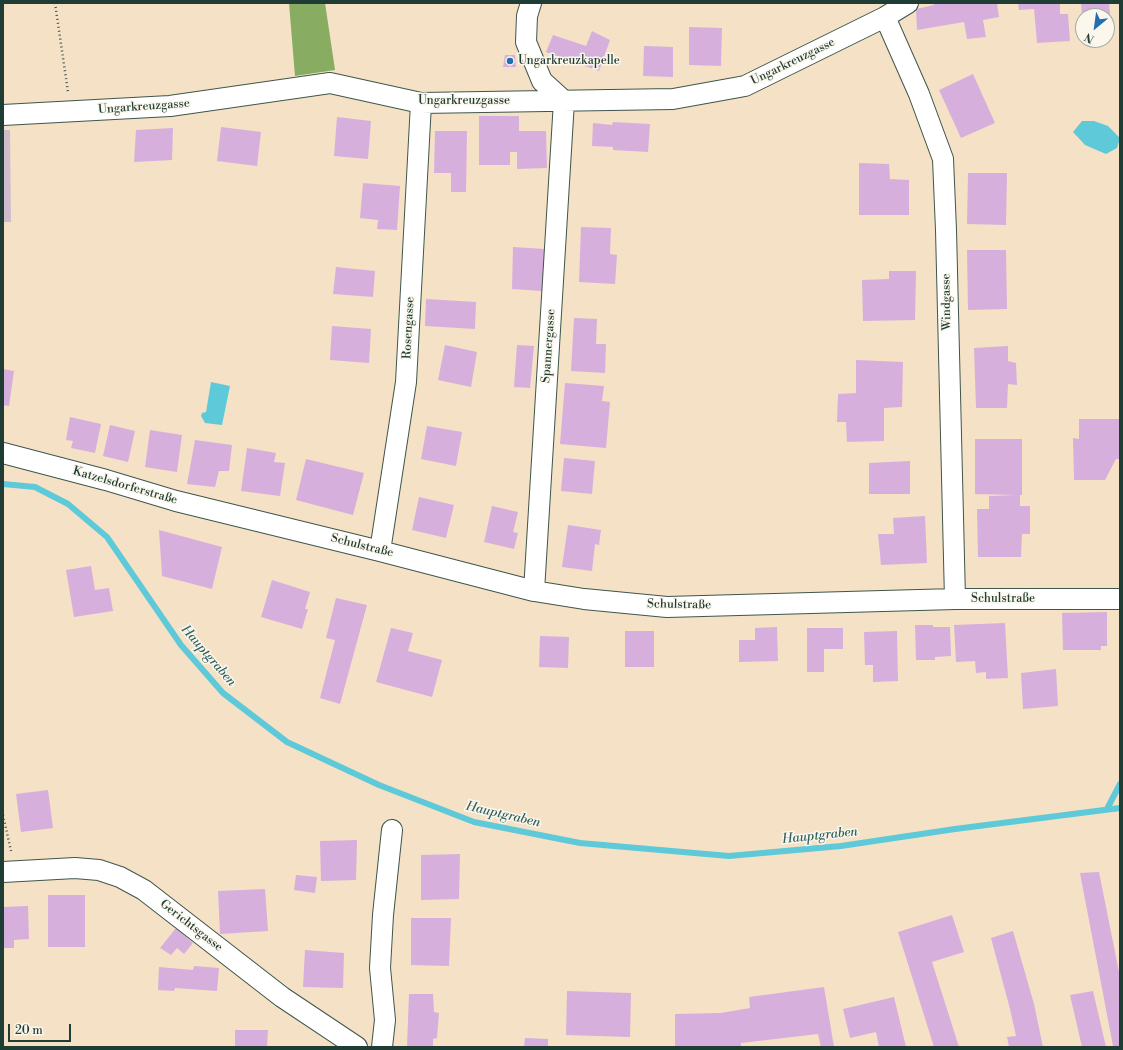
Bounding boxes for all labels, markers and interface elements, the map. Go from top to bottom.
north arrow [1075,8,1115,48]
text: N [1082,29,1097,46]
street label: Ungarkreuzgasse [749,35,837,89]
place label: Ungarkreuzkapelle [518,54,620,68]
marker: Ungarkreuzkapelle [505,56,515,66]
street label: Ungarkreuzgasse [418,94,510,108]
street label: Ungarkreuzgasse [98,97,190,117]
street label: Windgasse [939,273,955,331]
street label: Rosengasse [400,297,418,359]
street label: Spannergasse [539,308,559,384]
street label: Katzelsdorferstraße [71,464,179,508]
street label: Schulstraße [329,531,395,561]
street label: Schulstraße [971,592,1035,606]
street label: Schulstraße [647,597,711,613]
water label: Hauptgraben [177,622,239,690]
water label: Hauptgraben [464,799,542,831]
water label: Hauptgraben [781,824,859,848]
street label: Gerichtsgasse [157,897,225,955]
scale bar [10,1016,73,1042]
text: 20 m [15,1023,43,1038]

